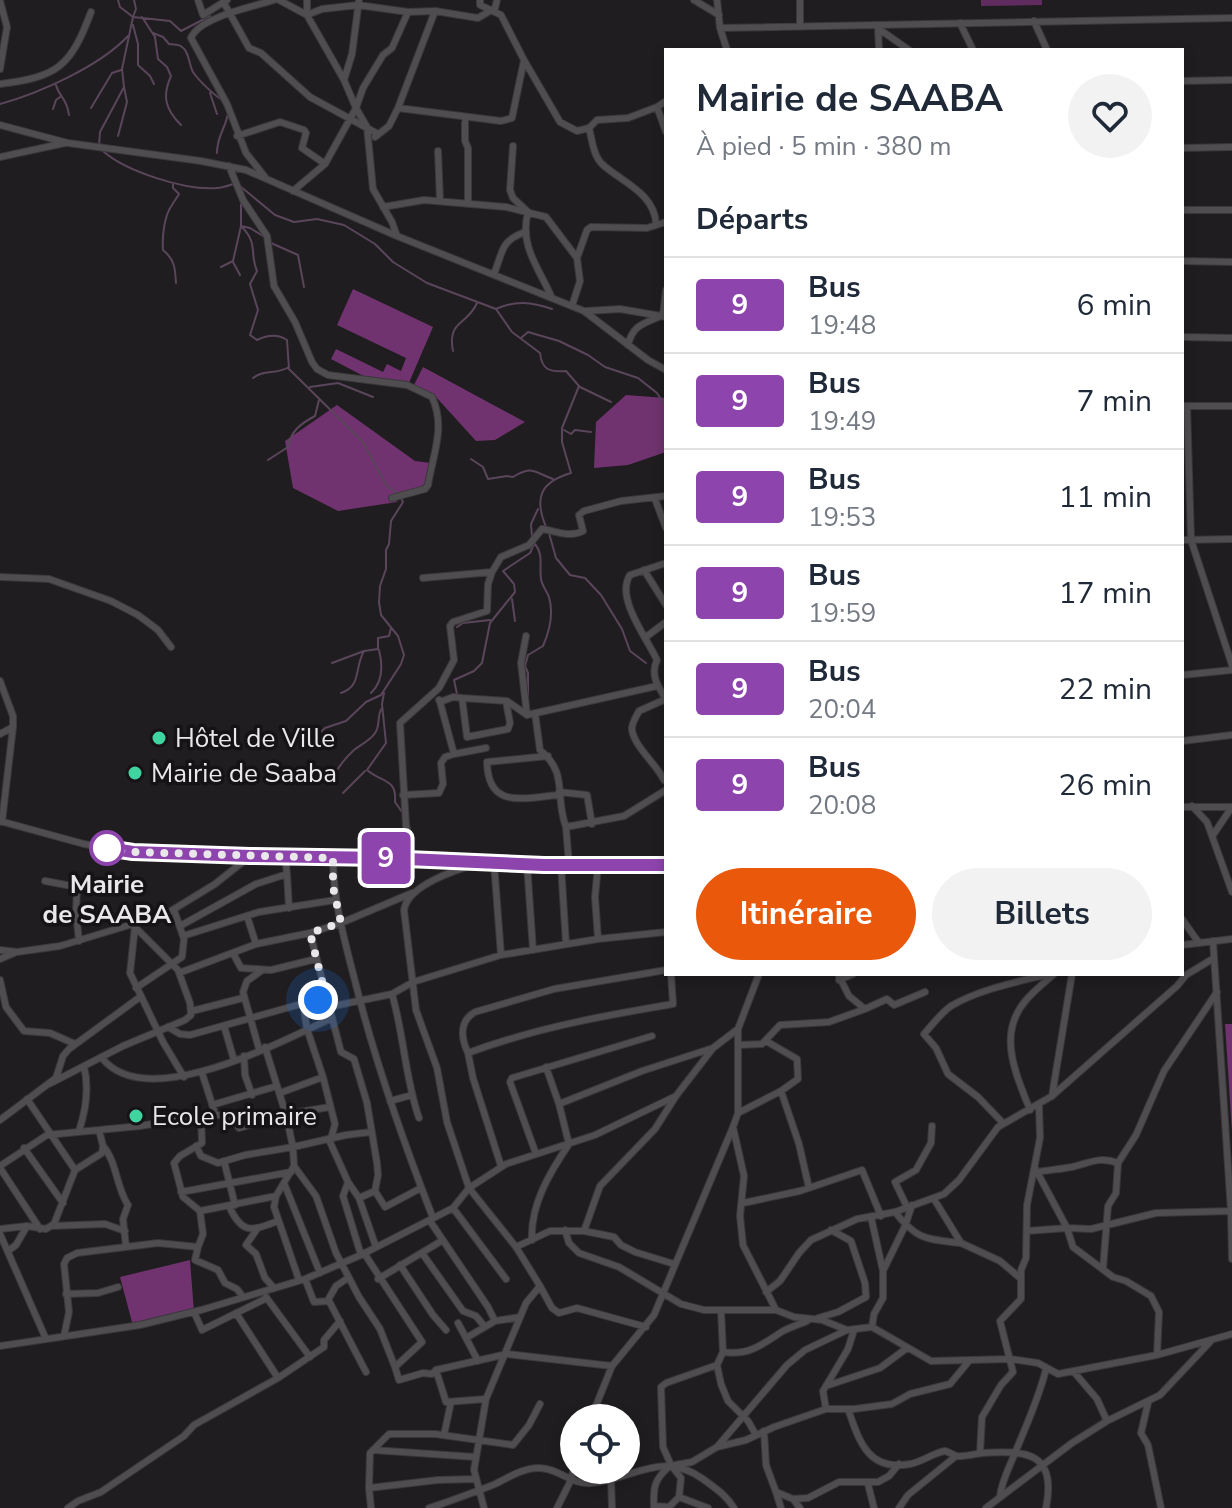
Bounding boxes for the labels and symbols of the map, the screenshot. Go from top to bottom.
place label: Hôtel de Ville [175,721,335,756]
marker: Hôtel de Ville [150,729,168,747]
place label: Mairie de Saaba [151,756,337,791]
marker: Mairie de Saaba [126,764,144,782]
marker: Mairie de SAABA [90,831,124,865]
line badge: 9 [360,832,412,884]
place label: Mairie de SAABA [43,867,172,932]
your location [298,980,338,1020]
place label: Ecole primaire [152,1099,317,1134]
marker: Ecole primaire [127,1107,145,1125]

